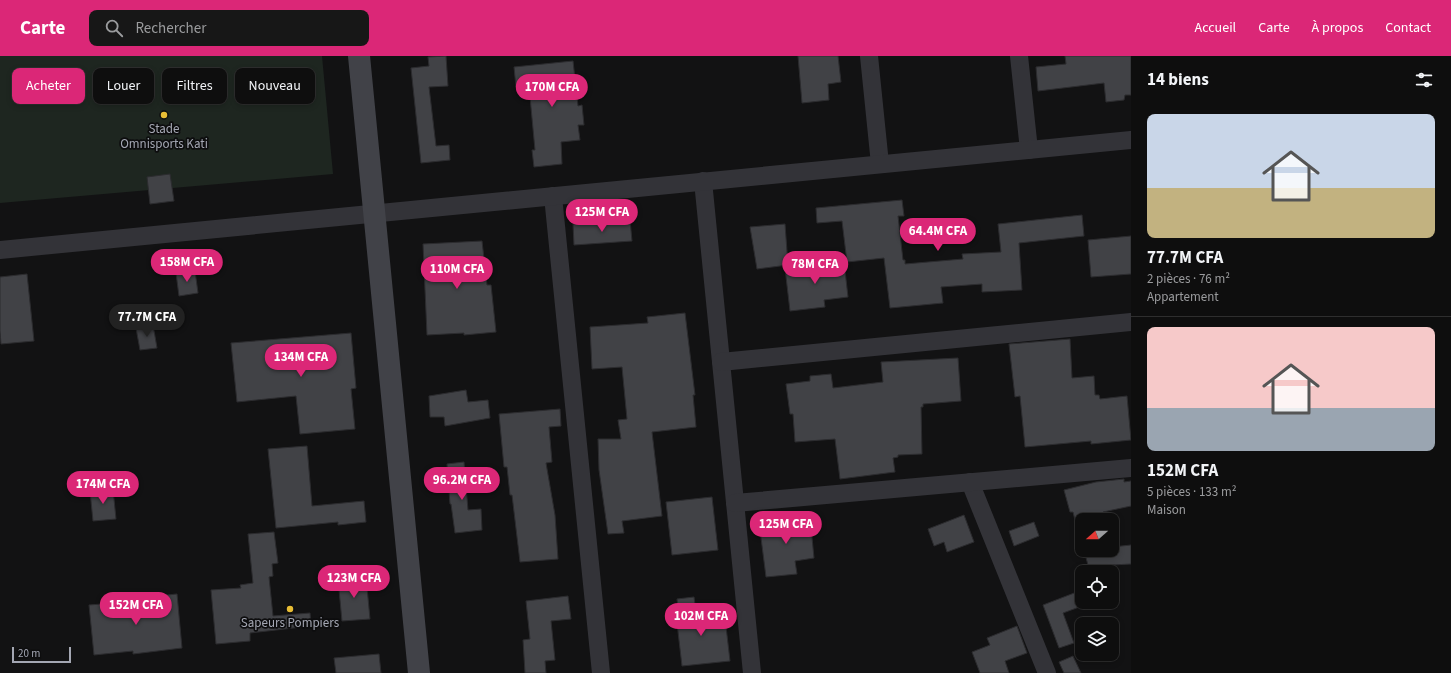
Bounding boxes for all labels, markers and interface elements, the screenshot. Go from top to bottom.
search box [89,10,369,46]
text: Carte [20,15,65,42]
icon: search [103,17,125,39]
text: Rechercher [135,18,206,39]
text: Accueil [1195,18,1236,38]
text: Carte [1258,18,1290,38]
text: À propos [1312,18,1363,38]
text: Contact [1385,18,1431,38]
chip: Acheter [12,68,85,104]
chip: Louer [93,68,154,104]
chip: Filtres [162,68,227,104]
chip: Nouveau [235,68,315,104]
text: 14 biens [1147,68,1209,92]
icon: filters [1413,69,1435,91]
pin: 170M CFA [511,74,593,108]
text: 170M CFA [525,78,579,96]
marker: Stade Omnisports Kati [159,110,169,120]
place label: Stade Omnisports Kati [120,120,208,153]
icon: home [1255,140,1327,212]
pin: 125M CFA [561,199,643,233]
text: 125M CFA [575,203,629,221]
pin: 64.4M CFA [892,218,984,252]
text: 64.4M CFA [909,222,967,240]
text: 77.7M CFA [1147,246,1223,270]
pin: 158M CFA [146,249,228,283]
pin: 78M CFA [778,251,852,285]
text: 158M CFA [160,253,214,271]
text: 78M CFA [791,255,839,273]
pin: 110M CFA [416,256,498,290]
text: 110M CFA [430,260,484,278]
text: 2 pièces · 76 m² [1147,270,1230,288]
text: Appartement [1147,288,1219,306]
pin: 77.7M CFA [101,304,193,338]
text: 77.7M CFA [118,308,176,326]
pin: 134M CFA [260,344,342,378]
text: 134M CFA [274,348,328,366]
icon: home [1255,353,1327,425]
text: 152M CFA [1147,459,1218,483]
pin: 96.2M CFA [416,467,508,501]
pin: 174M CFA [62,471,144,505]
text: 96.2M CFA [433,471,491,489]
text: 174M CFA [76,475,130,493]
text: 5 pièces · 133 m² [1147,483,1236,501]
text: Maison [1147,501,1186,519]
pin: 125M CFA [745,511,827,545]
north arrow [1075,513,1119,557]
map controls [1075,513,1119,661]
text: 125M CFA [759,515,813,533]
pin: 123M CFA [313,565,395,599]
button: locate [1075,565,1119,609]
text: 123M CFA [327,569,381,587]
pin: 152M CFA [95,592,177,626]
text: 152M CFA [109,596,163,614]
pin: 102M CFA [660,603,742,637]
marker: Sapeurs Pompiers [285,604,295,614]
text: 102M CFA [674,607,728,625]
place label: Sapeurs Pompiers [241,614,340,632]
button: layers [1075,617,1119,661]
scale bar [12,645,71,664]
text: 20 m [18,646,40,661]

